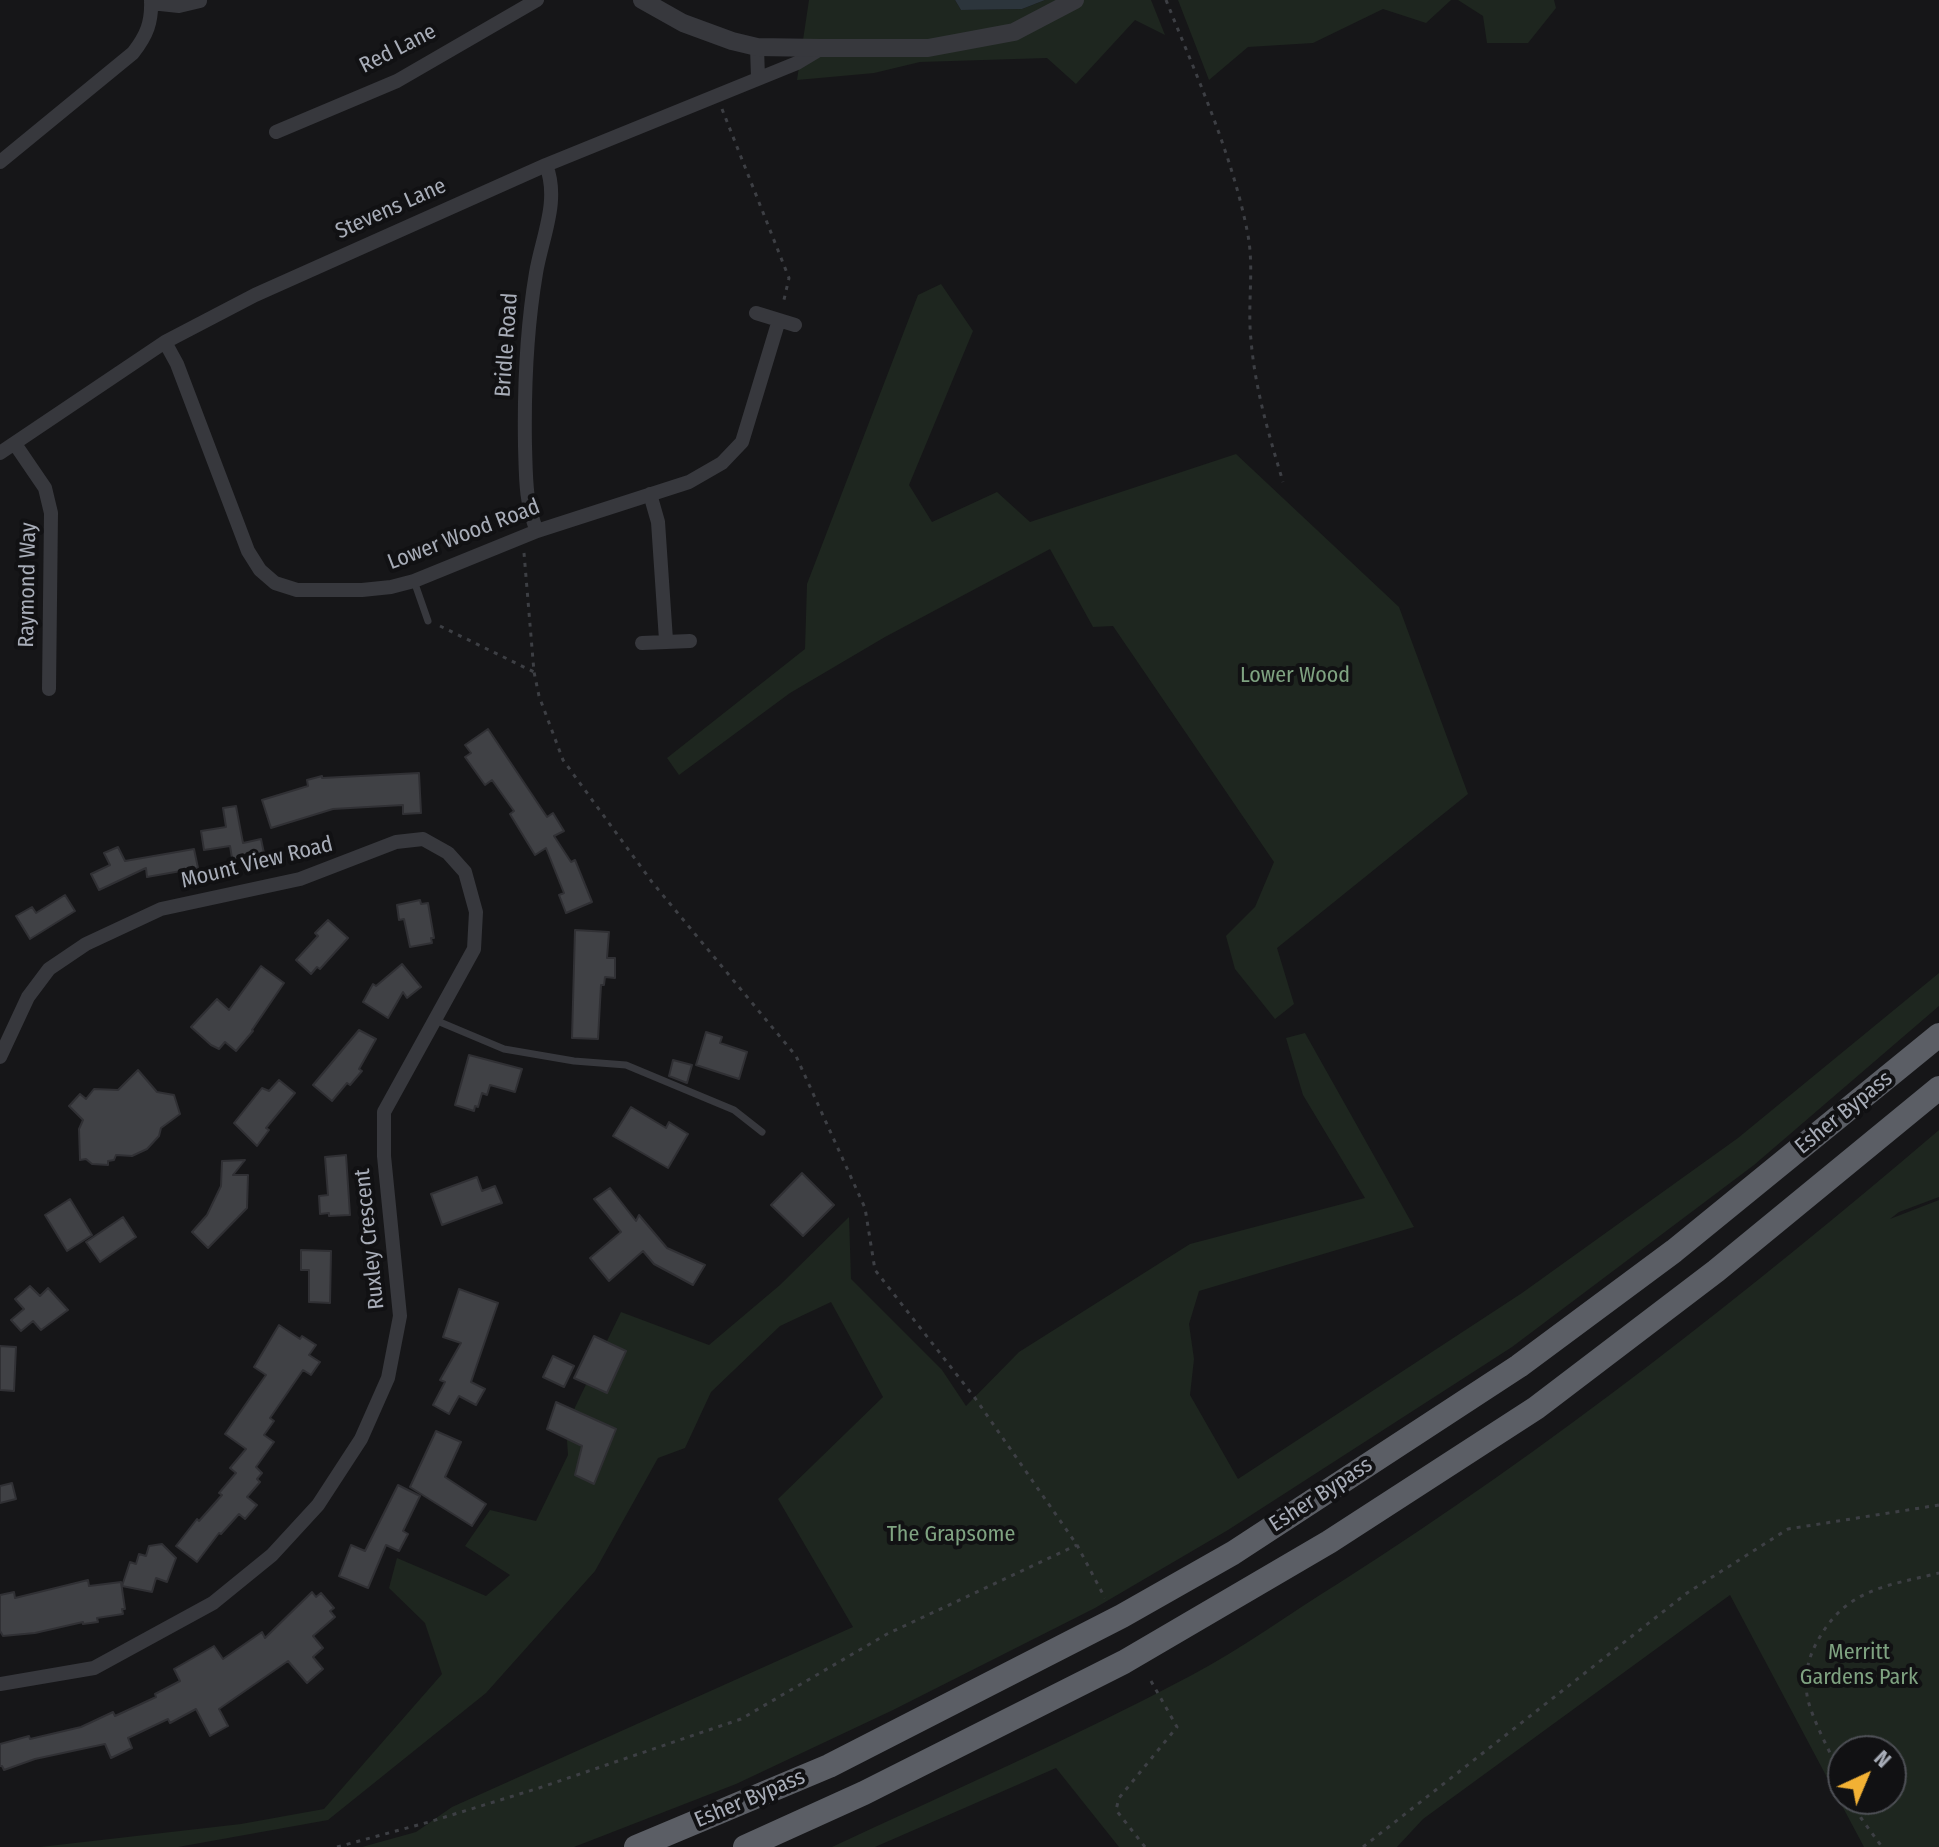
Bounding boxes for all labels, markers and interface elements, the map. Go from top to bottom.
street label: Red Lane [355,19,441,79]
street label: Stevens Lane [332,173,450,245]
street label: Bridle Road [490,292,524,398]
street label: Lower Wood Road [384,494,544,576]
street label: Raymond Way [14,522,42,648]
park label: Lower Wood [1240,663,1350,689]
street label: Mount View Road [178,831,336,895]
street label: Esher Bypass [1790,1066,1898,1160]
street label: Ruxley Crescent [349,1167,391,1311]
street label: Esher Bypass [1265,1452,1377,1538]
park label: The Grapsome [887,1522,1015,1548]
park label: Merritt Gardens Park [1800,1640,1918,1692]
north arrow [1827,1735,1907,1815]
text: N [1869,1745,1897,1773]
street label: Esher Bypass [691,1764,809,1834]

